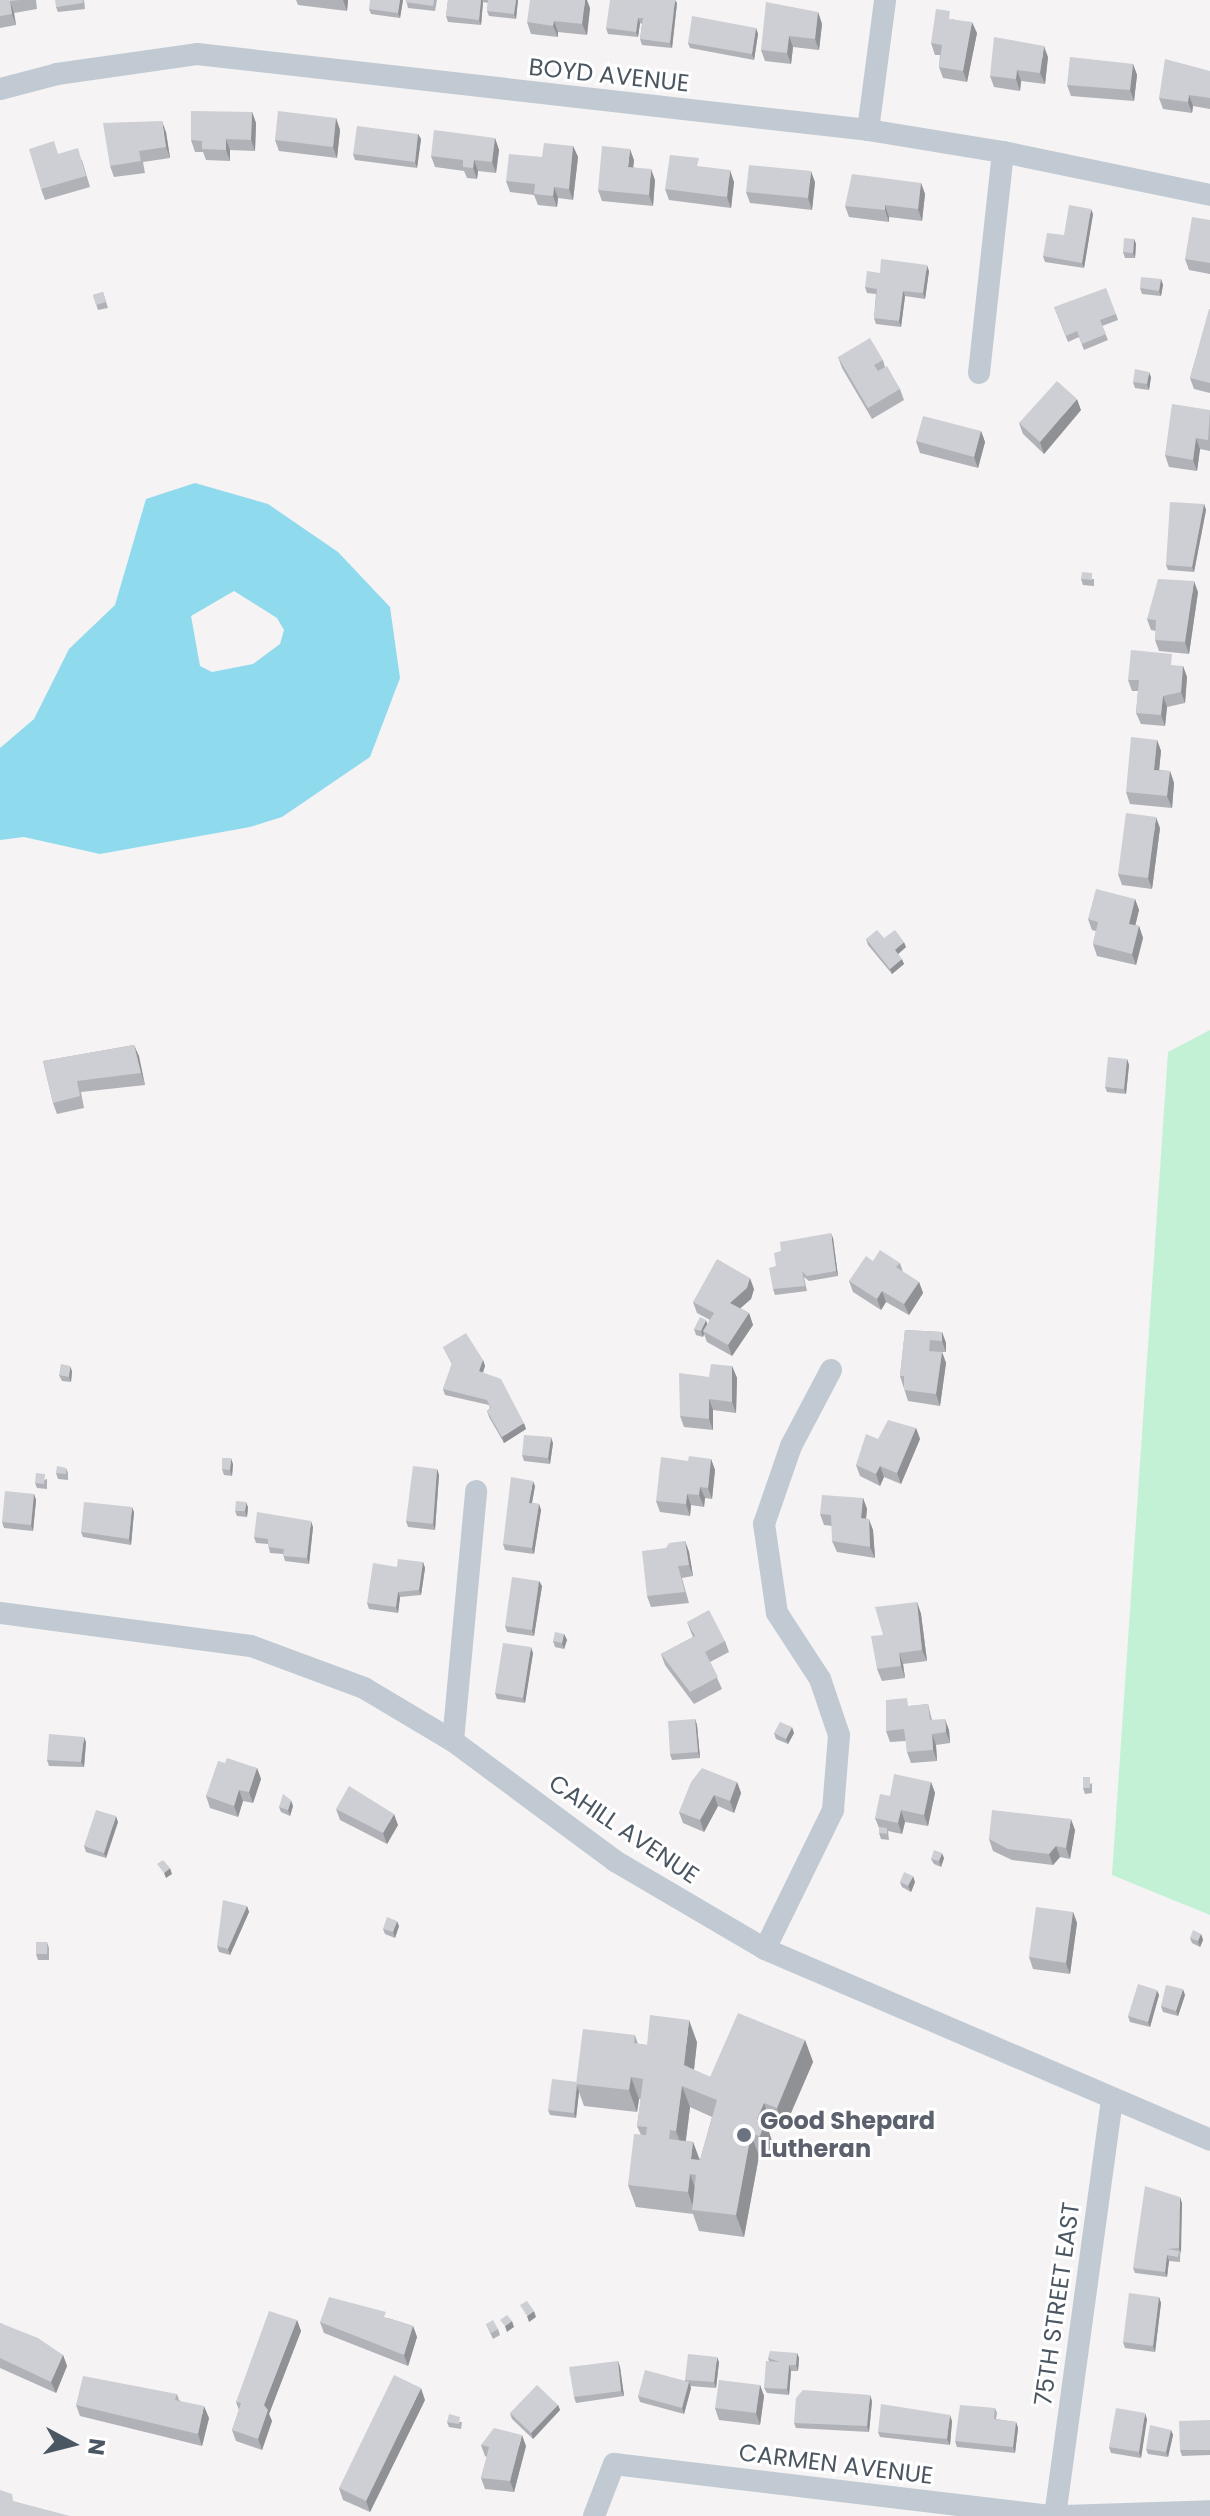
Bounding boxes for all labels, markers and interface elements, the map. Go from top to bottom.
street label: BOYD AVENUE [527,52,691,98]
street label: CAHILL AVENUE [544,1768,704,1890]
place label: Good Shepard Lutheran [760,2107,935,2163]
marker: Good Shepard Lutheran [735,2126,753,2144]
street label: 75TH STREET EAST [1028,2200,1086,2408]
north arrow [32,2404,112,2484]
text: N [80,2437,113,2457]
street label: CARMEN AVENUE [737,2438,935,2490]

